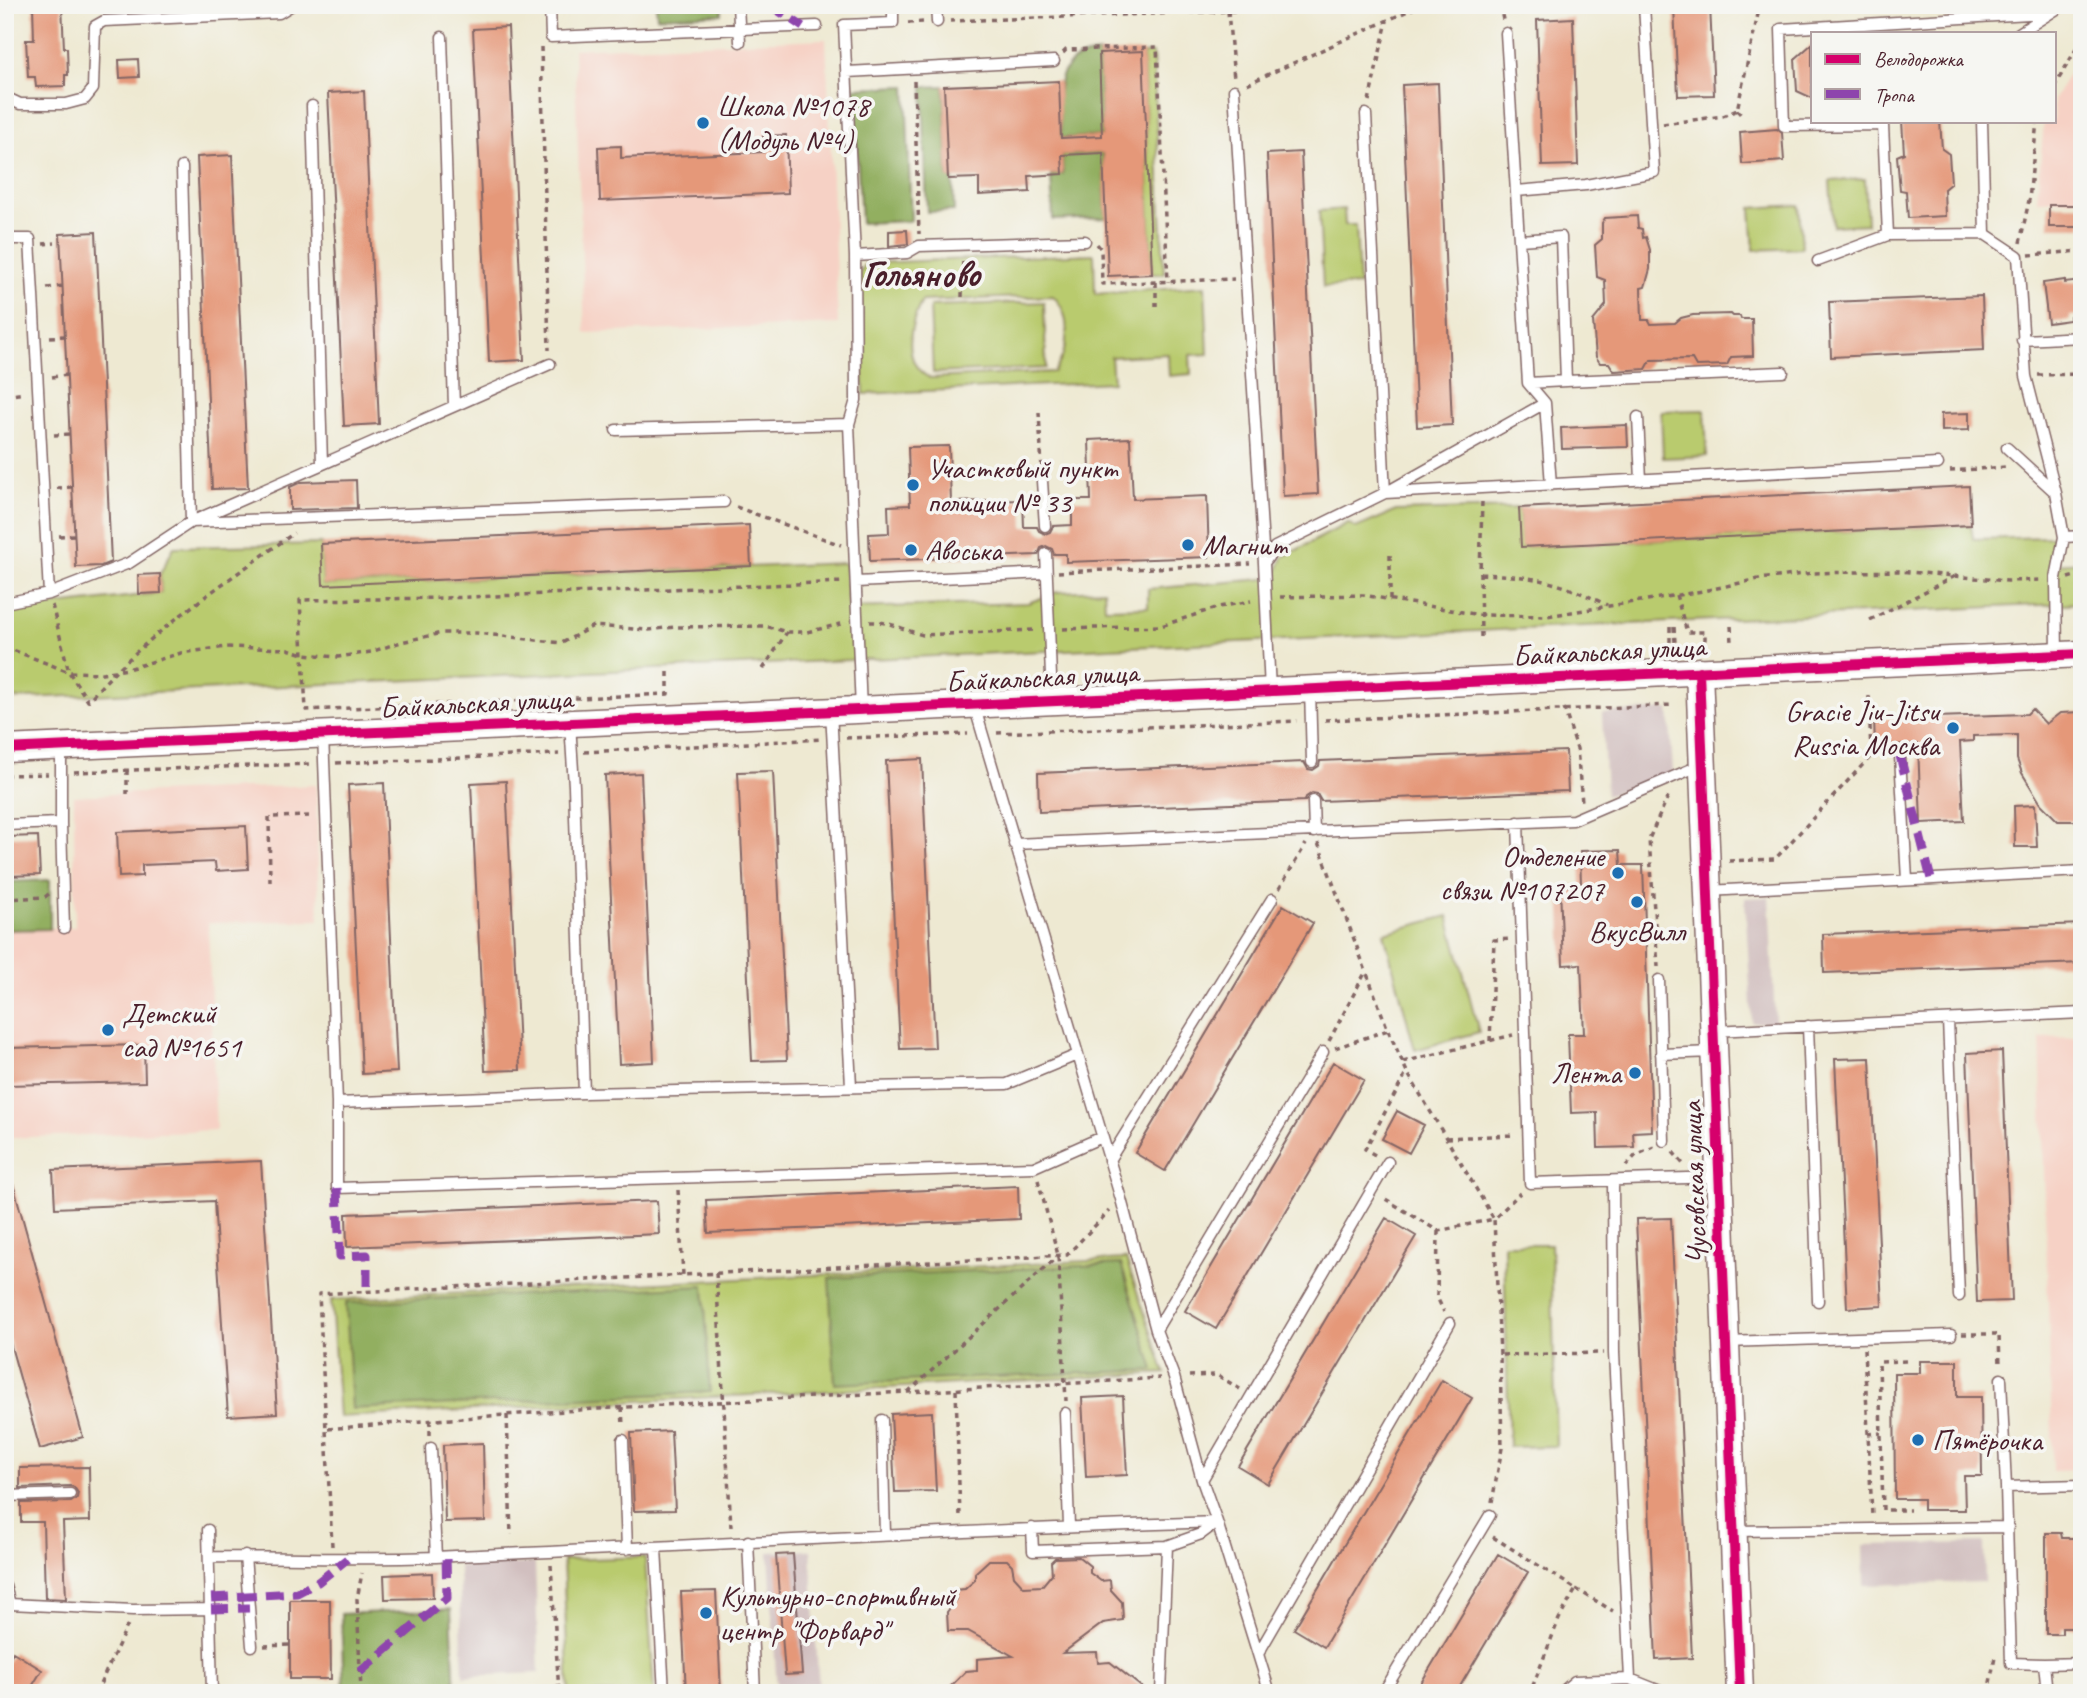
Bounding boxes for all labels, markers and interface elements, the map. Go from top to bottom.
legend [1811,32,2056,122]
text: Велодорожка [1874,46,1964,72]
text: Тропа [1874,82,1915,108]
place label: Школа №1078 (Модуль №4) [717,87,872,159]
marker: Школа №1078 (Модуль №4) [695,115,711,131]
district label: Гольяново [862,250,982,297]
place label: Участковый пункт полиции № 33 [927,449,1119,521]
marker: Участковый пункт полиции № 33 [905,477,921,493]
place label: Магнит [1202,526,1288,564]
place label: Авоська [925,531,1004,569]
marker: Магнит [1180,537,1196,553]
marker: Авоська [903,542,919,558]
street label: Байкальская улица [1512,627,1709,675]
street label: Байкальская улица [945,653,1142,701]
street label: Байкальская улица [379,679,576,727]
place label: Gracie Jiu-Jitsu Russia Москва [1785,692,1941,764]
marker: Gracie Jiu-Jitsu Russia Москва [1945,720,1961,736]
place label: Отделение связи №107207 [1440,837,1606,909]
marker: Отделение связи №107207 [1610,865,1626,881]
marker: ВкусВилл [1629,894,1645,910]
place label: ВкусВилл [1589,912,1687,950]
place label: Детский сад №1651 [122,994,243,1066]
marker: Детский сад №1651 [100,1022,116,1038]
place label: Лента [1551,1054,1623,1092]
marker: Лента [1627,1065,1643,1081]
street label: Чусовская улица [1672,1099,1716,1265]
place label: Пятёрочка [1932,1421,2044,1459]
marker: Пятёрочка [1910,1432,1926,1448]
place label: Культурно-спортивный центр "Форвард" [720,1577,957,1649]
marker: Культурно-спортивный центр "Форвард" [698,1605,714,1621]

